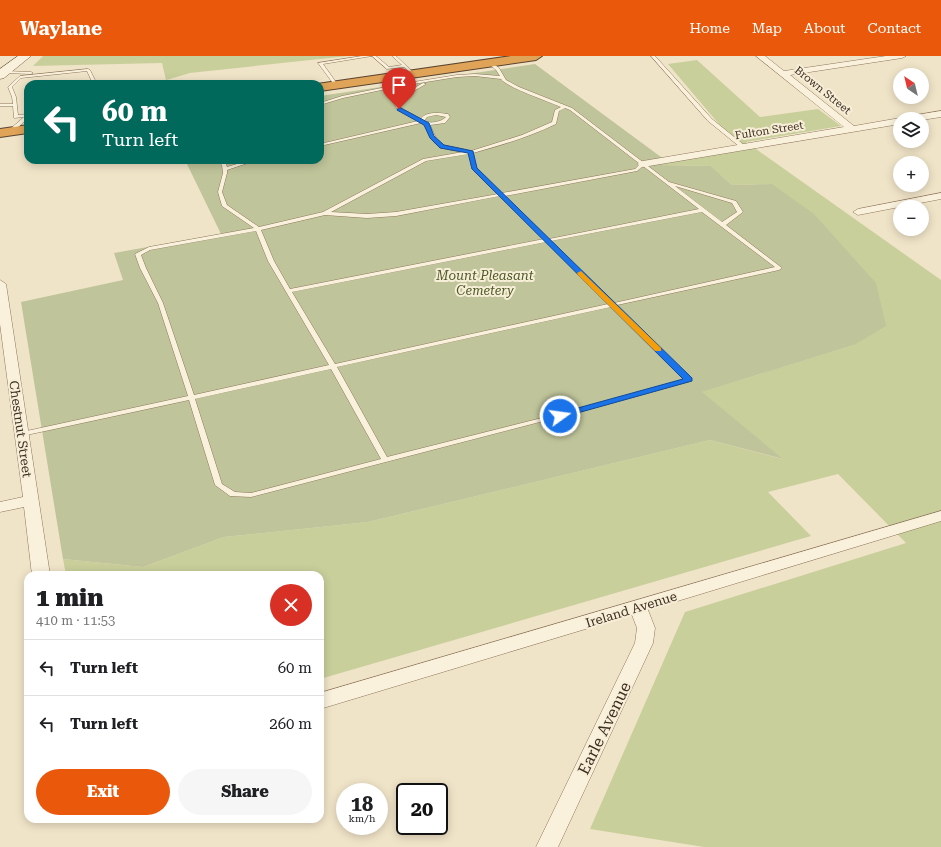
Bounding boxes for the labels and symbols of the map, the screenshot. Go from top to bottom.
street label: Brown Street [792,64,854,117]
pin [382,68,416,109]
north arrow [893,68,929,104]
street label: Fulton Street [734,119,804,142]
park label: Mount Pleasant Cemetery [435,268,534,298]
street label: Chestnut Street [6,380,35,479]
position arrow [539,395,581,437]
street label: Ireland Avenue [584,588,679,631]
street label: Earle Avenue [574,679,635,778]
speed limit sign: 20 [396,783,448,835]

